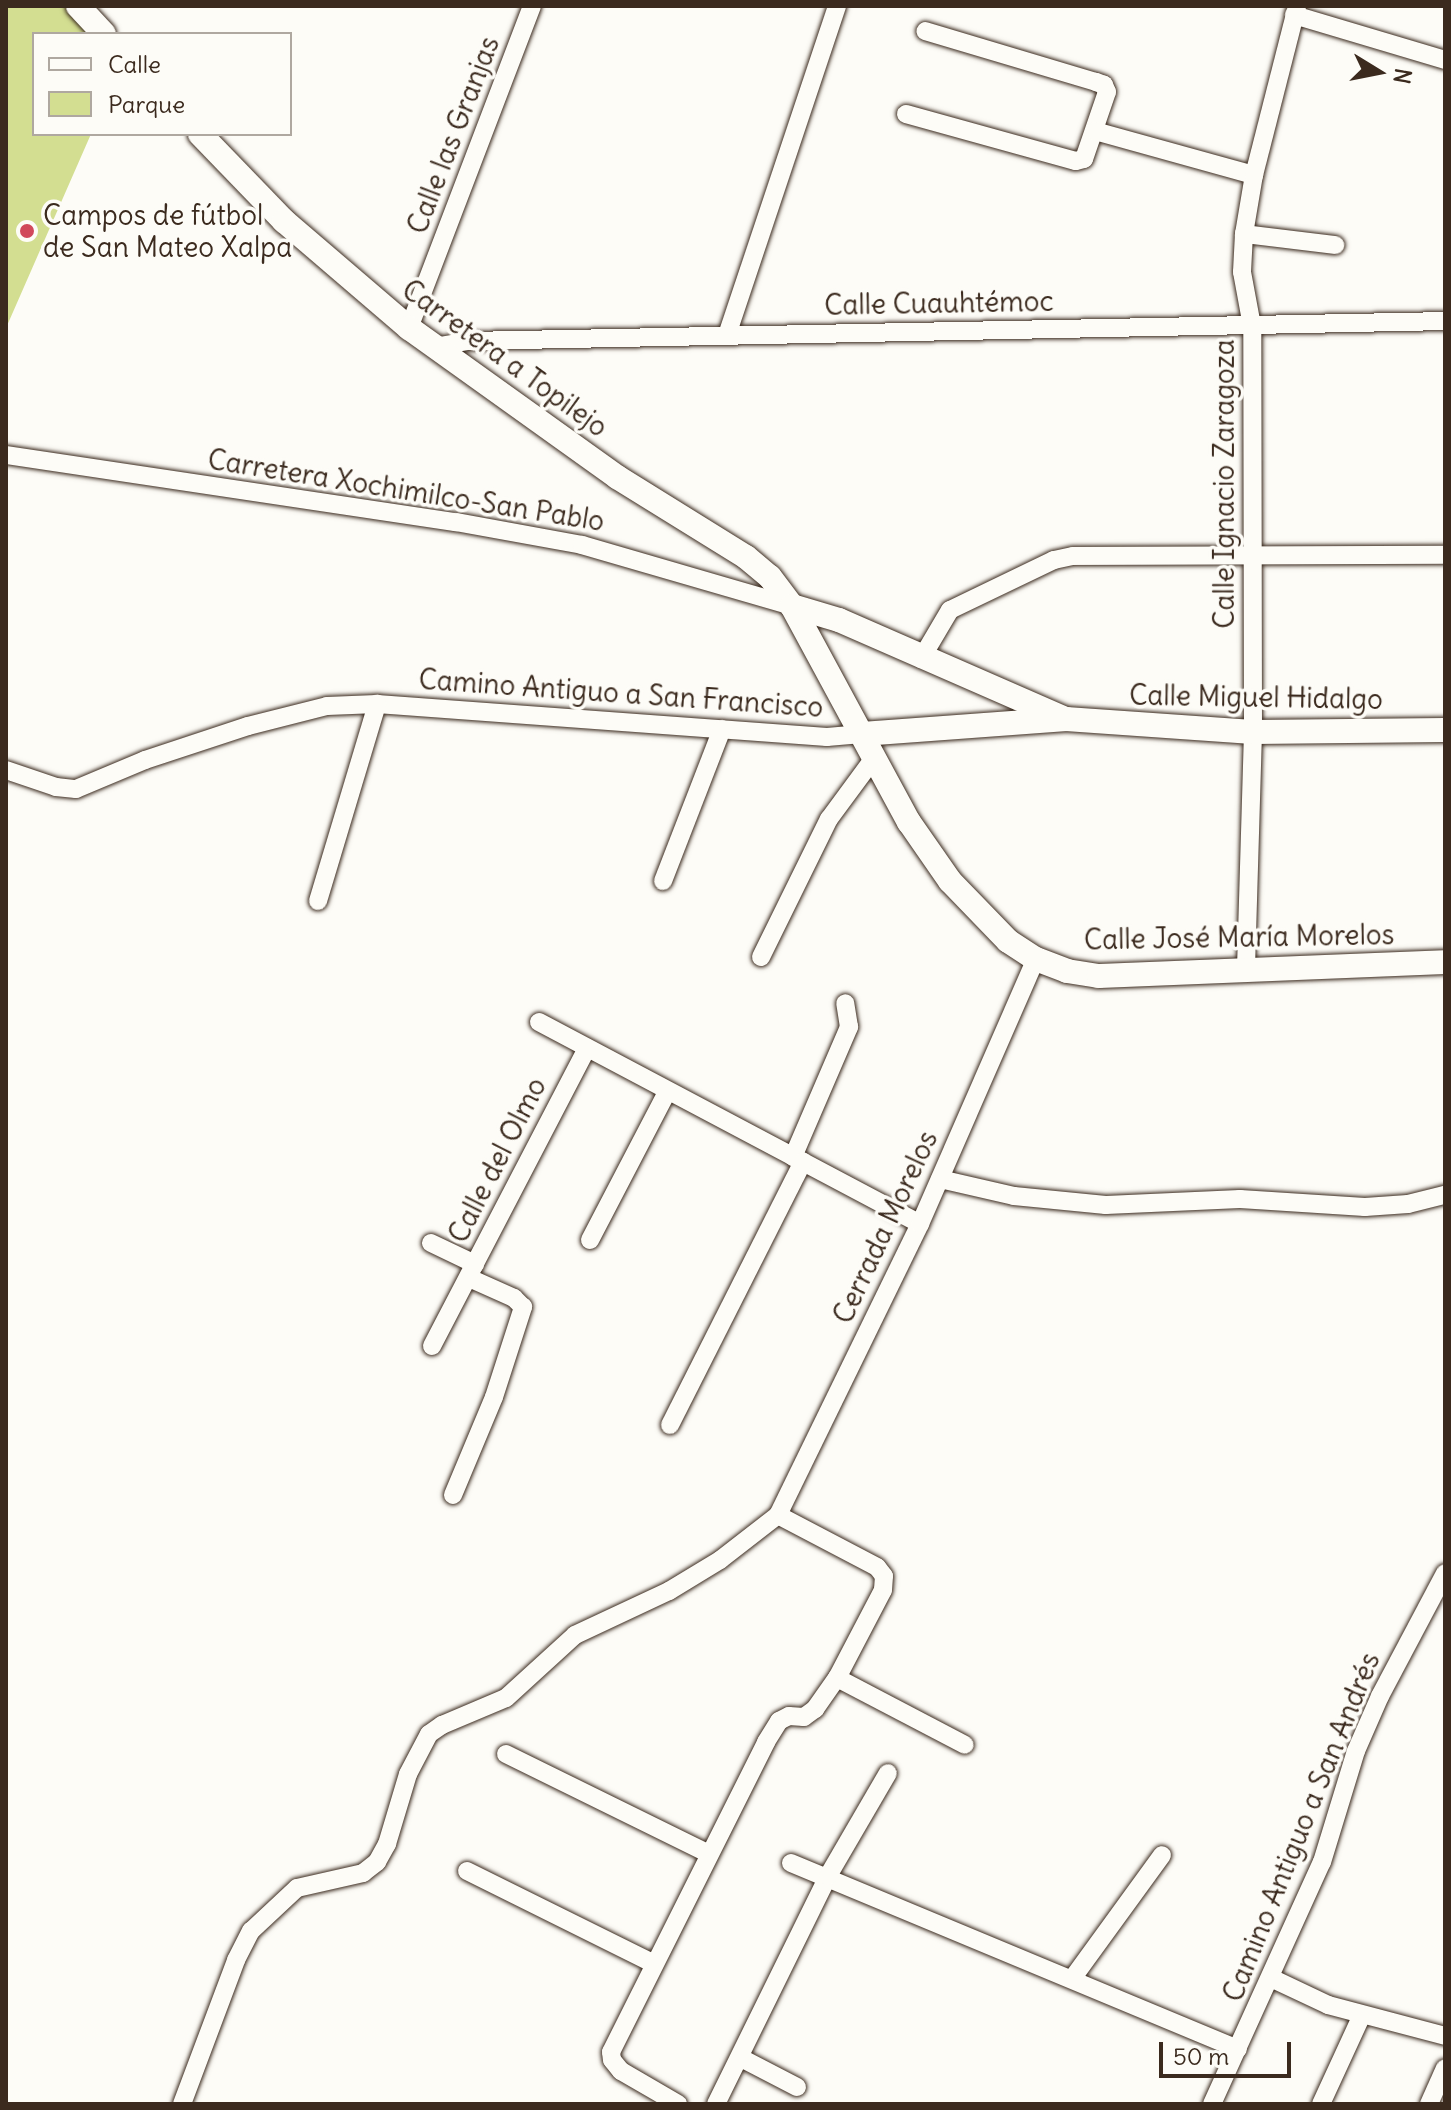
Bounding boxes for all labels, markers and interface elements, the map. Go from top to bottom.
legend [32,32,292,136]
street label: Calle las Granjas [400,32,506,238]
north arrow [1339,32,1419,112]
text: Calle [108,49,161,79]
text: N [1388,66,1418,86]
text: Parque [108,89,185,119]
place label: Campos de fútbol de San Mateo Xalpa [43,198,292,264]
marker: Campos de fútbol de San Mateo Xalpa [18,222,36,240]
street label: Carretera a Topilejo [396,272,614,444]
street label: Calle Cuauhtémoc [824,284,1054,322]
street label: Calle Ignacio Zaragoza [1207,339,1241,629]
street label: Carretera Xochimilco-San Pablo [205,442,607,538]
street label: Camino Antiguo a San Francisco [418,662,824,724]
street label: Calle Miguel Hidalgo [1129,678,1383,716]
street label: Calle José María Morelos [1084,917,1394,957]
street label: Calle del Olmo [441,1072,553,1248]
street label: Cerrada Morelos [826,1125,944,1329]
street label: Camino Antiguo a San Andrés [1215,1647,1387,2007]
scale bar [1163,2026,1295,2076]
text: 50 m [1173,2041,1229,2071]

